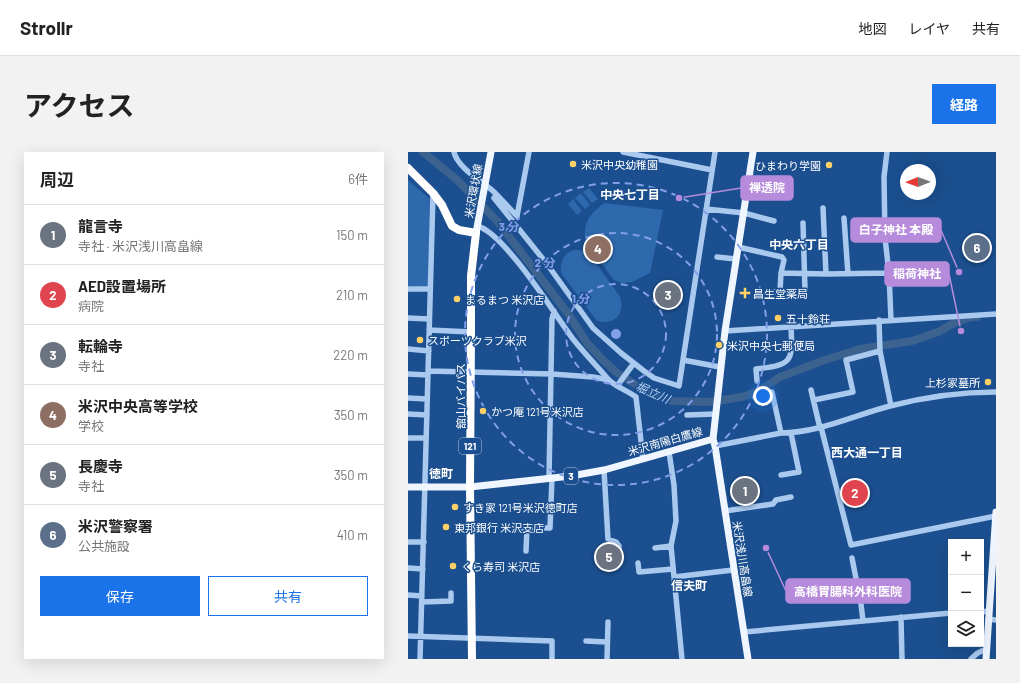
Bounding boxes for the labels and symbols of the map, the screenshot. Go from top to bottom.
place label: 米沢中央幼稚園 [581,158,658,171]
marker: 米沢中央幼稚園 [568,159,578,169]
place label: ひまわり学園 [755,159,821,172]
marker: ひまわり学園 [824,160,834,170]
street label: 米沢環状線 [462,163,484,219]
north arrow [900,164,936,200]
callout: 禅透院 [741,176,793,200]
text: 禅透院 [749,180,785,194]
district label: 中央七丁目 [600,187,660,201]
callout: 白子神社 本殿 [851,218,941,242]
text: 3 分 [499,219,519,233]
text: 白子神社 本殿 [859,222,933,236]
pin: 6 [964,233,990,263]
pin: 4 [585,234,611,264]
district label: 中央六丁目 [769,237,829,251]
text: 2 分 [534,255,556,269]
callout: 稲荷神社 [885,262,949,286]
text: 稲荷神社 [893,266,941,280]
pin: 3 [655,280,681,310]
place label: 昌生堂薬局 [753,287,808,300]
marker: 昌生堂薬局 [740,288,750,298]
text: 1 分 [572,291,590,305]
place label: まるまつ 米沢店 [465,293,544,306]
marker: まるまつ 米沢店 [452,294,462,304]
place label: 五十鈴荘 [786,312,830,325]
marker: 五十鈴荘 [773,313,783,323]
centre of rings [609,327,623,341]
place label: スポーツクラブ米沢 [428,334,527,347]
marker: スポーツクラブ米沢 [415,335,425,345]
place label: 米沢中央七郵便局 [727,339,815,352]
marker: 米沢中央七郵便局 [714,340,724,350]
street label: 舘山バイパス [454,363,467,429]
place label: 上杉家墓所 [925,376,981,389]
marker: 上杉家墓所 [983,377,993,387]
water label: 堀立川 [634,378,674,407]
your location [753,386,773,406]
place label: かつ庵 121号米沢店 [491,405,584,418]
marker: かつ庵 121号米沢店 [478,406,488,416]
street label: 米沢南陽白鷹線 [626,424,704,458]
road number: 121 [459,438,481,454]
district label: 西大通一丁目 [831,445,903,459]
district label: 徳町 [429,466,453,480]
road number: 3 [564,468,578,484]
pin: 1 [732,476,758,506]
pin: 2 [842,478,868,508]
place label: すき家 121号米沢徳町店 [463,501,578,514]
marker: すき家 121号米沢徳町店 [450,502,460,512]
street label: 米沢浅川高畠線 [731,520,755,598]
place label: 東邦銀行 米沢支店 [454,521,544,534]
marker: 東邦銀行 米沢支店 [441,522,451,532]
pin: 5 [596,542,622,572]
place label: くら寿司 米沢店 [461,560,540,573]
marker: くら寿司 米沢店 [448,561,458,571]
district label: 信夫町 [671,578,707,592]
callout: 高橋胃腸科外科医院 [786,579,910,603]
text: 高橋胃腸科外科医院 [794,584,902,598]

